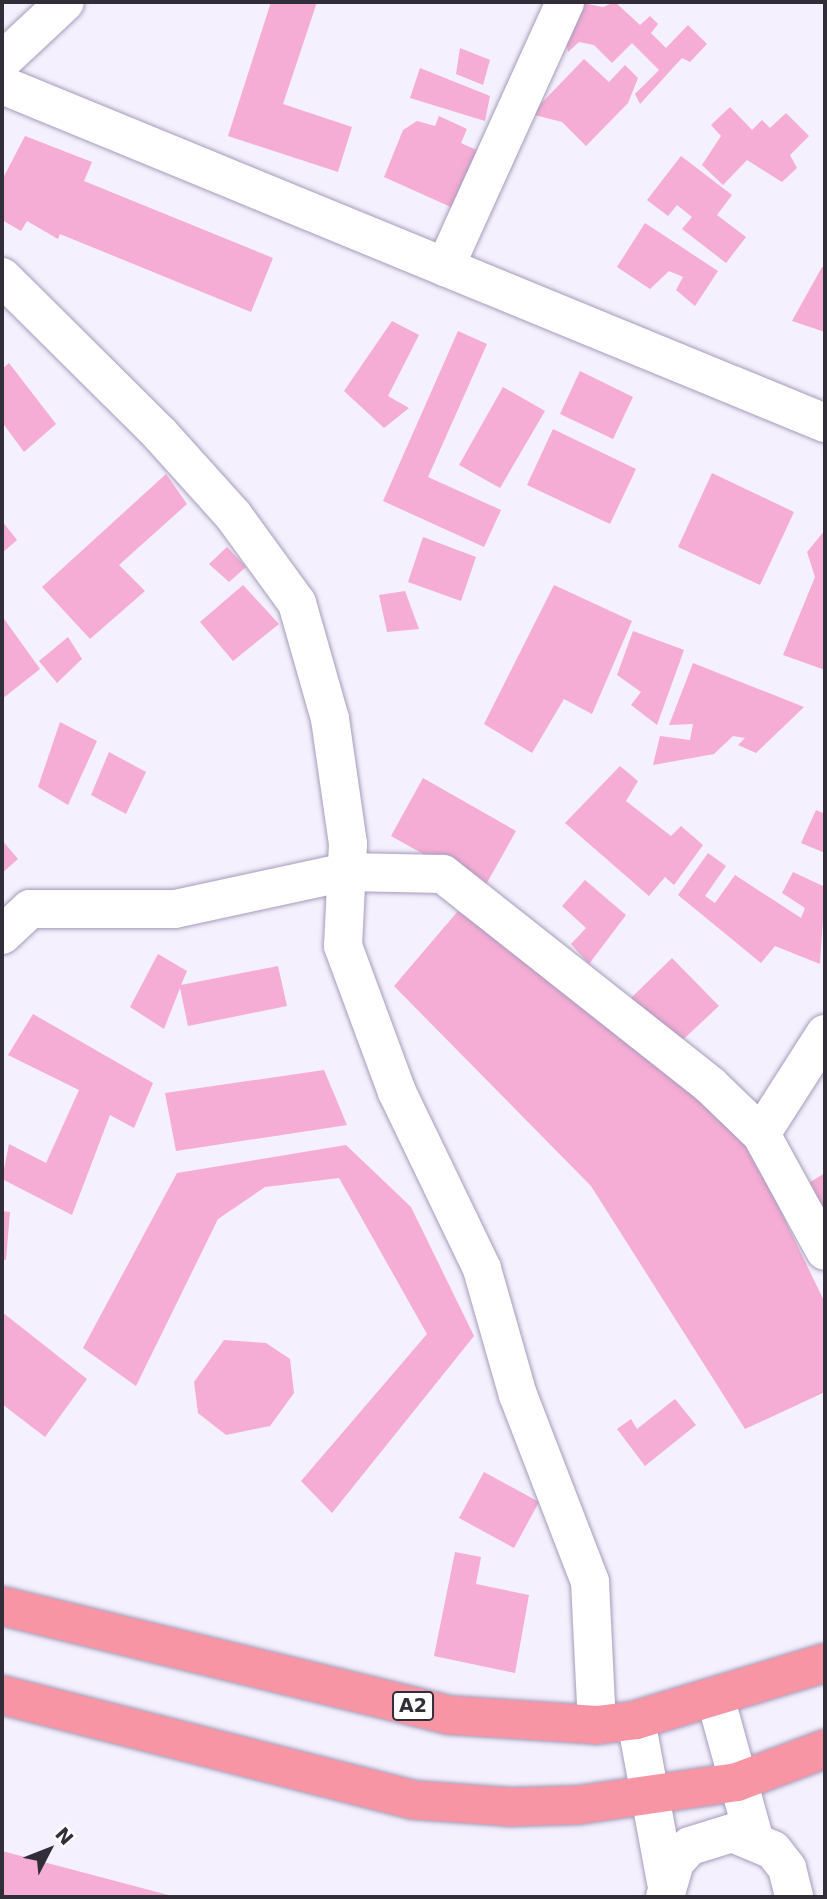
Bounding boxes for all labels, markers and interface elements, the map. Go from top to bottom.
road number: A2 [392,1690,434,1722]
north arrow [14,1815,84,1885]
text: N [51,1823,78,1849]

